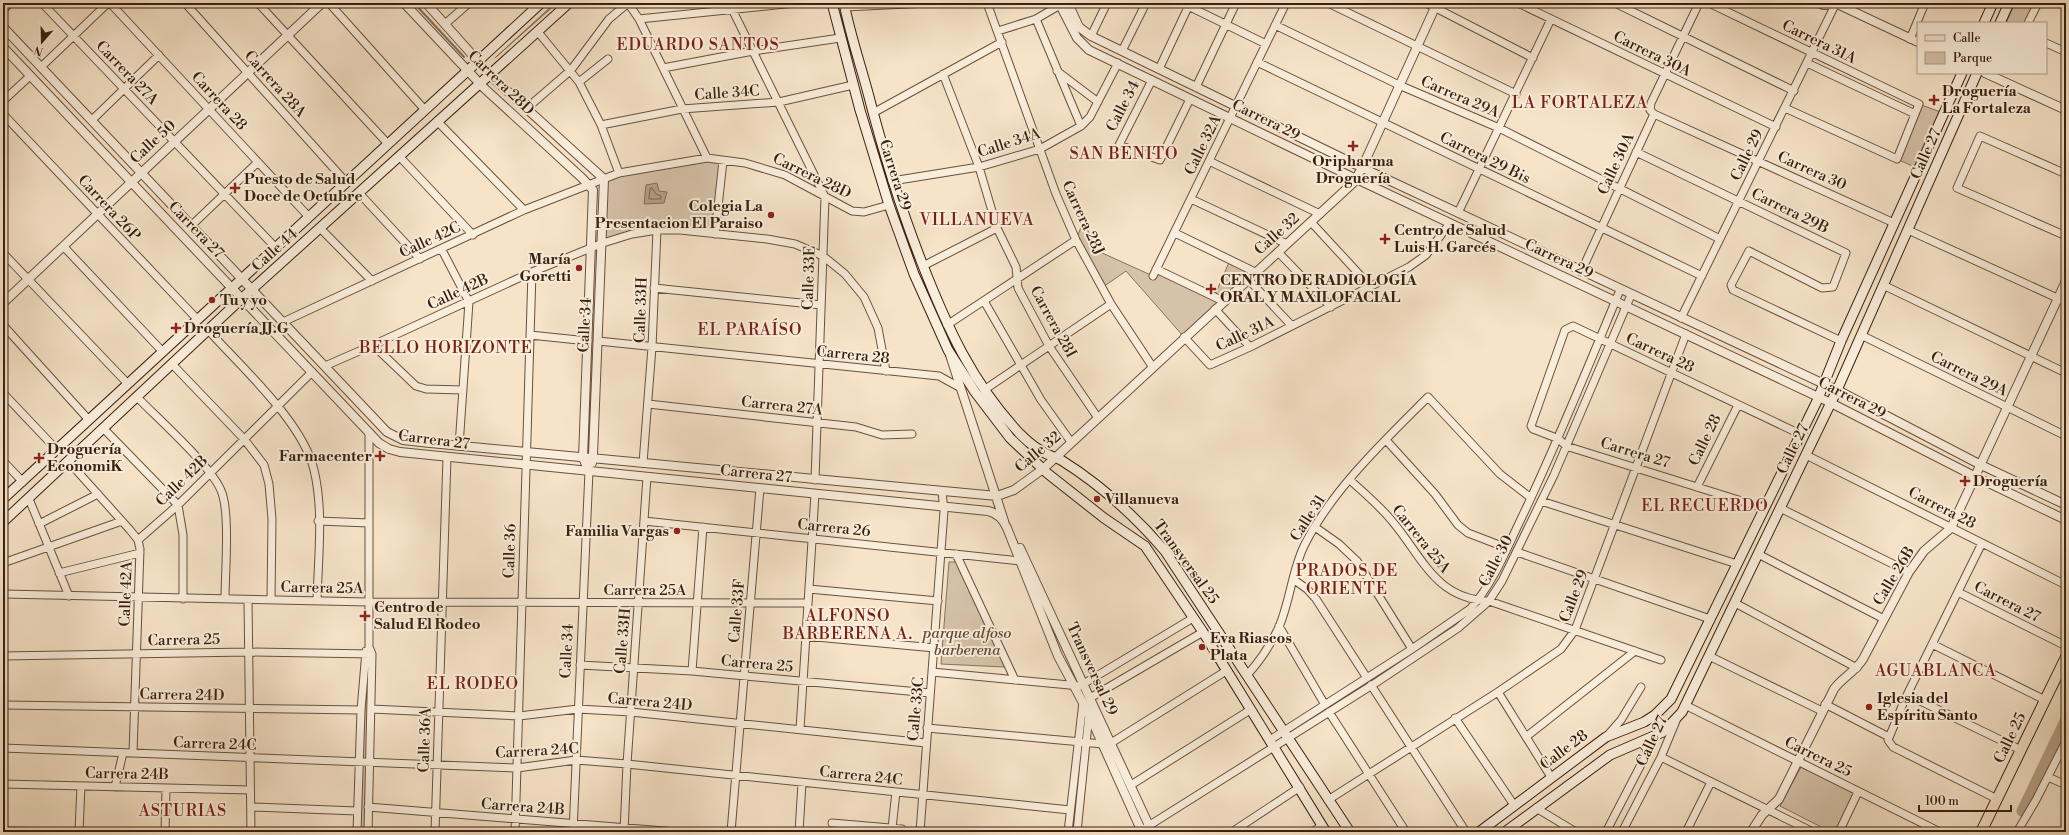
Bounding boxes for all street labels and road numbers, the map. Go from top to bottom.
street label: Carrera 31A [1779,16,1860,68]
street label: Carrera 30A [1610,27,1695,81]
street label: Carrera 27A [92,37,163,110]
street label: Carrera 28A [240,47,311,122]
street label: Carrera 28D [464,47,538,119]
street label: Carrera 28 [187,68,251,134]
street label: Carrera 29A [1418,72,1503,122]
street label: Calle 34 [1102,77,1144,135]
street label: Calle 34C [694,81,760,105]
street label: Carrera 29 [1229,95,1303,145]
street label: Calle 32A [1180,111,1226,178]
street label: Calle 50 [126,116,180,168]
street label: Calle 34A [975,124,1044,162]
street label: Calle 27 [1906,125,1946,182]
street label: Calle 29 [1726,126,1768,184]
street label: Carrera 29 Bis [1437,128,1533,188]
street label: Calle 30A [1593,129,1639,198]
street label: Carrera 29 [875,137,915,213]
street label: Carrera 30 [1774,147,1850,195]
street label: Carrera 28D [770,149,854,203]
street label: Carrera 26P [74,171,144,245]
street label: Carrera 28J [1057,178,1109,258]
street label: Carrera 29B [1748,184,1832,238]
street label: Carrera 27 [164,198,228,263]
street label: Calle 32 [1250,209,1304,259]
street label: Calle 42C [396,218,464,262]
street label: Calle 44 [248,224,302,276]
street label: Carrera 29 [1522,235,1596,283]
street label: Calle 33E [798,246,820,310]
street label: Calle 42B [424,270,492,314]
street label: Calle 33H [630,277,652,343]
street label: Carrera 28I [1026,283,1081,361]
street label: Calle 34 [574,297,596,353]
street label: Calle 31A [1213,312,1278,356]
street label: Carrera 28 [1623,329,1697,377]
street label: Carrera 28 [815,342,891,368]
street label: Carrera 29A [1927,347,2011,401]
street label: Carrera 29 [1815,373,1889,423]
street label: Carrera 27A [740,392,824,420]
street label: Calle 28 [1684,411,1726,469]
street label: Calle 27 [1773,420,1813,477]
street label: Carrera 27 [397,426,471,454]
street label: Calle 32 [1011,427,1065,477]
street label: Carrera 27 [1598,433,1673,473]
street label: Calle 42B [152,451,212,511]
street label: Carrera 27 [719,461,793,487]
street label: Carrera 28 [1905,483,1979,533]
street label: Calle 31 [1286,491,1330,545]
street label: Carrera 25A [1388,501,1455,578]
street label: Carrera 26 [797,515,871,541]
street label: Transversal 25 [1149,516,1223,608]
street label: Calle 36 [500,523,520,579]
street label: Calle 30 [1475,532,1517,590]
street label: Calle 26B [1869,543,1919,609]
street label: Calle 42A [115,560,137,627]
street label: Calle 29 [1555,567,1593,625]
street label: Carrera 27 [1971,577,2044,627]
street label: Carrera 25A [280,578,364,598]
street label: Calle 33F [725,578,749,644]
street label: Carrera 25A [604,581,687,600]
street label: Calle 33H [611,607,635,675]
street label: Transversal 29 [1062,620,1122,718]
street label: Calle 34 [556,623,578,679]
street label: Carrera 25 [148,630,220,650]
street label: Carrera 25 [720,651,794,677]
street label: Calle 33C [904,676,928,742]
street label: Carrera 24D [139,685,225,705]
street label: Carrera 24D [607,689,693,715]
street label: Calle 36A [414,706,436,773]
street label: Calle 25 [1990,709,2030,767]
street label: Calle 27 [1632,712,1672,769]
street label: Calle 28 [1536,726,1592,774]
street label: Carrera 24C [173,733,257,755]
street label: Carrera 25 [1781,733,1855,781]
street label: Carrera 24C [495,739,579,763]
street label: Carrera 24C [818,762,904,790]
street label: Carrera 24B [85,764,169,784]
street label: Carrera 24B [481,795,565,819]

